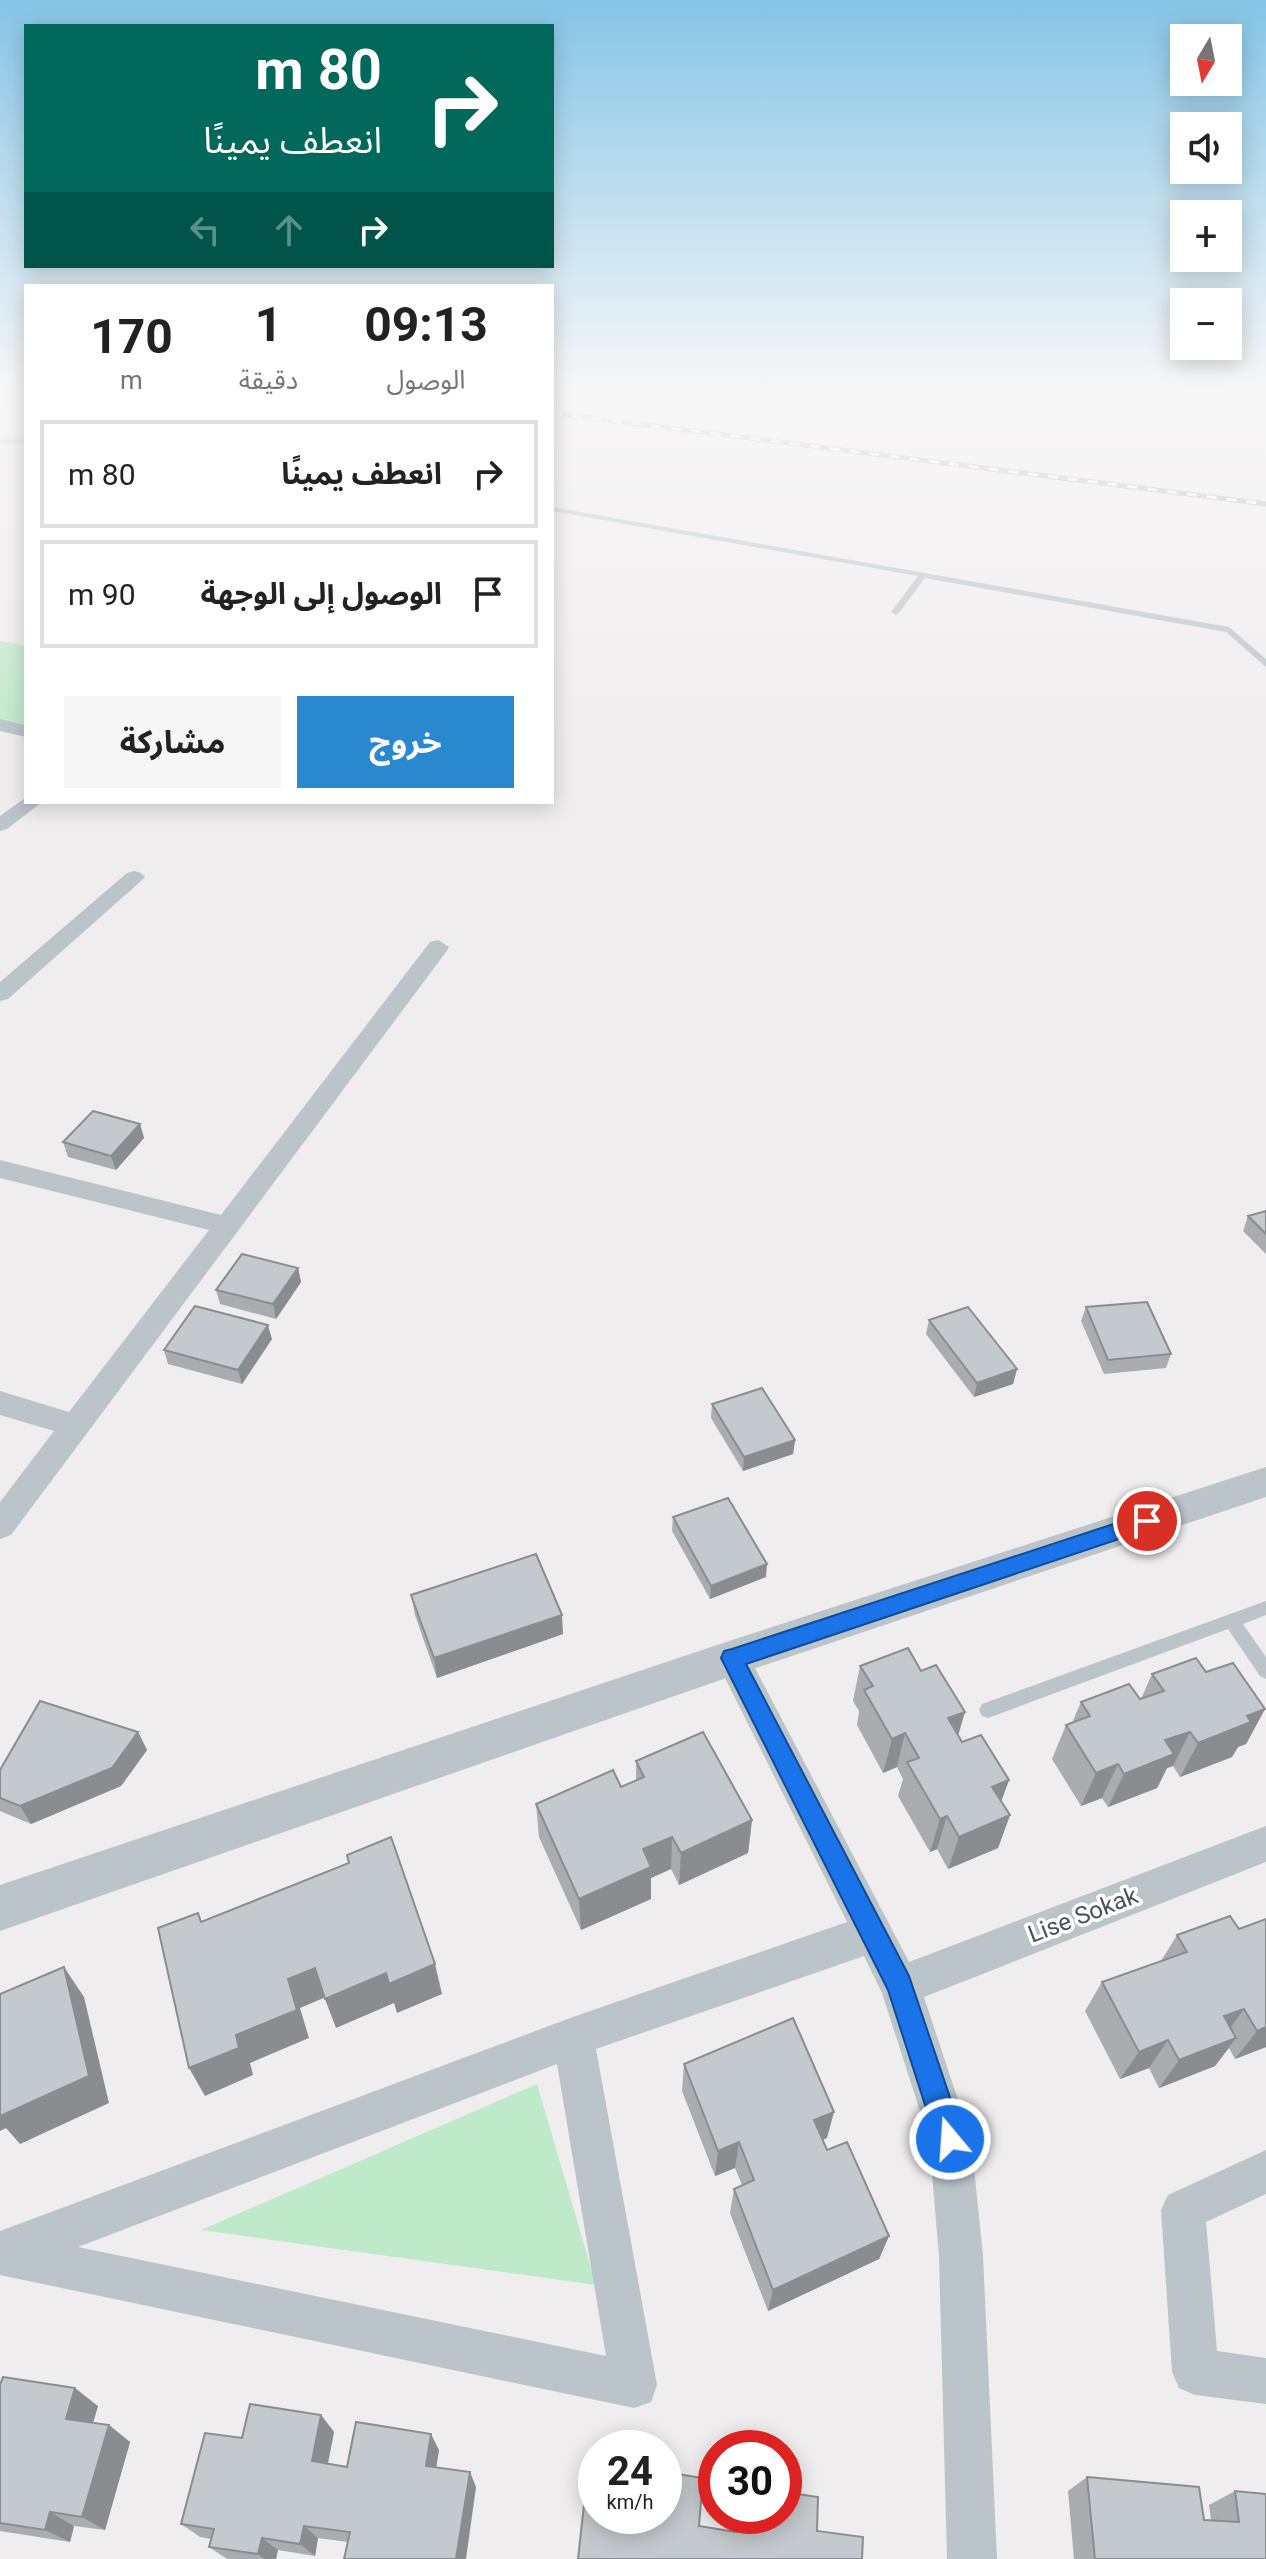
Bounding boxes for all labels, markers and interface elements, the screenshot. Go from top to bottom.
north arrow [1170,24,1242,96]
map controls [1170,24,1242,360]
text: 80 m [255,37,382,103]
icon: right [410,56,514,160]
button: sound [1170,112,1242,184]
text: انعطف يمينًا [203,120,382,162]
button: + [1170,200,1242,272]
icon: left [183,208,227,252]
icon: ahead [267,208,311,252]
icon: right [351,208,395,252]
button: − [1170,288,1242,360]
text: 1 [255,296,282,353]
text: 09:13 [364,296,488,353]
text: 170 [90,308,173,365]
text: m [120,365,143,395]
text: دقيقة [239,365,298,395]
text: الوصول [387,365,466,395]
icon: right [466,452,510,496]
text: انعطف يمينًا [281,456,442,491]
text: 80 m [68,457,136,492]
icon: arrive [466,572,510,616]
text: الوصول إلى الوجهة [201,576,442,611]
text: 90 m [68,577,136,612]
button: مشاركة [64,696,281,788]
button: خروج [297,696,514,788]
pin [1113,1487,1181,1555]
icon: arrive [1125,1499,1169,1543]
street label: Lise Sokak [1024,1881,1143,1949]
position arrow [908,2097,992,2181]
speed limit sign: 30 [698,2430,802,2534]
text: 24 [607,2448,653,2495]
text: km/h [607,2490,653,2514]

